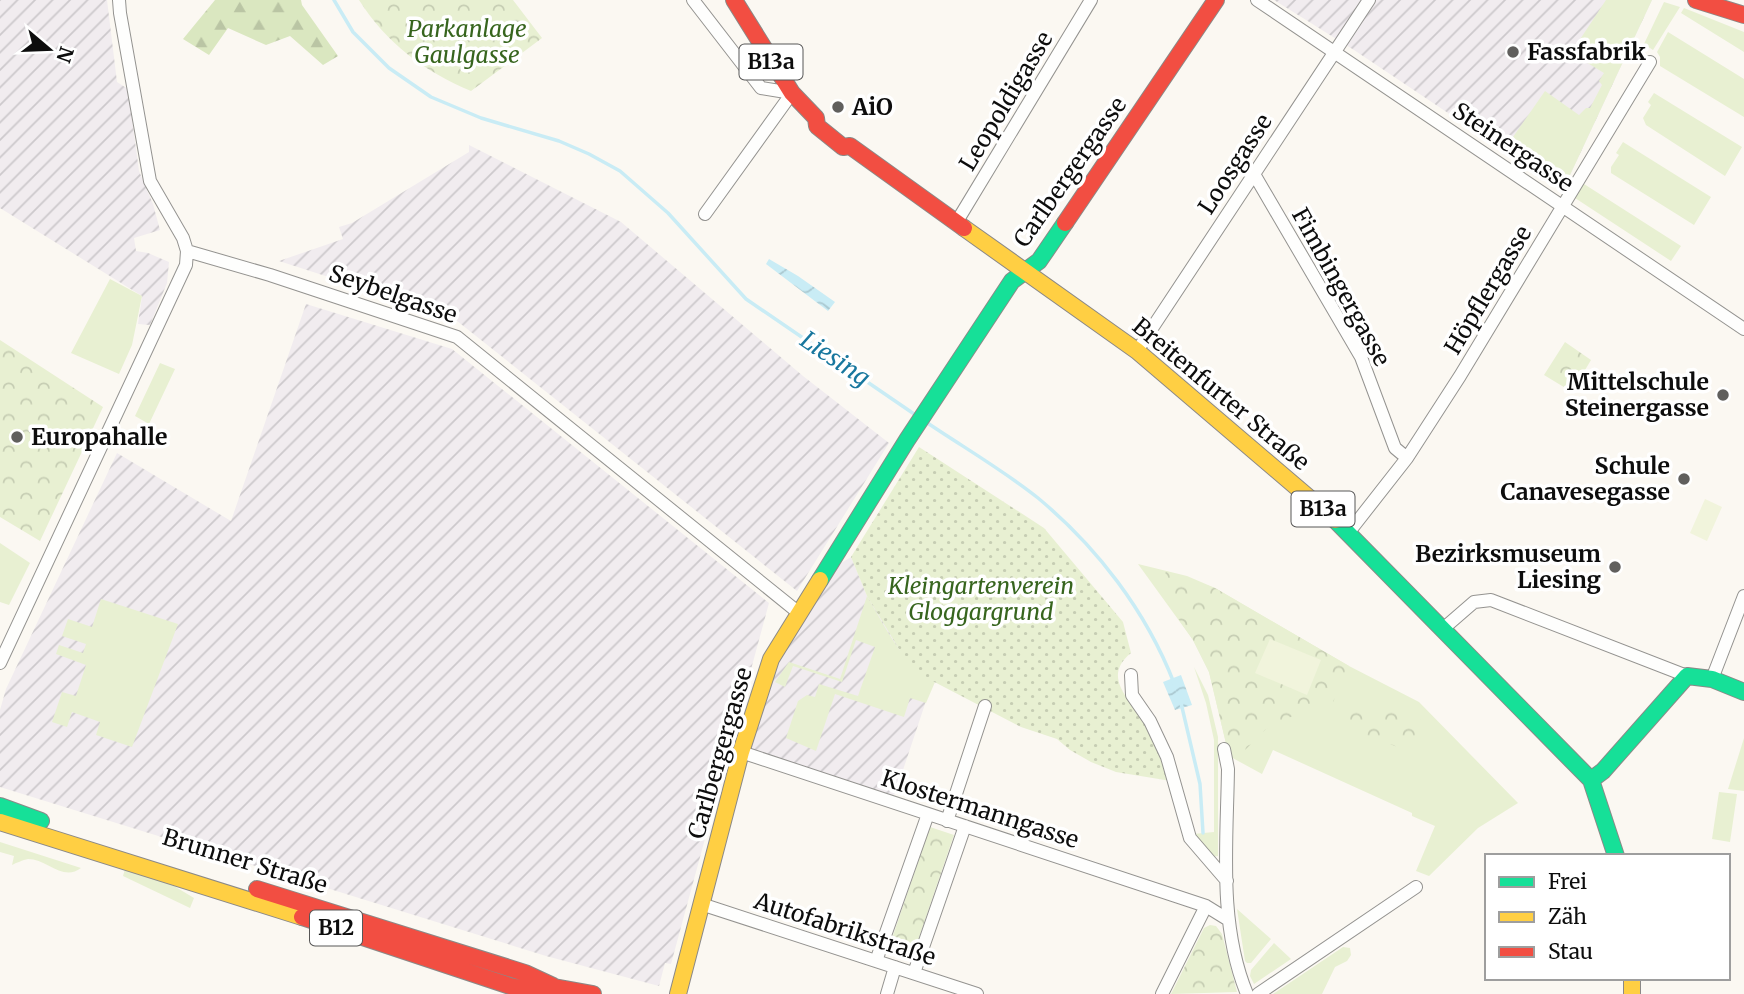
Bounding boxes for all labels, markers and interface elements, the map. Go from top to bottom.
north arrow [14,14,84,84]
park label: Parkanlage Gaulgasse [407,14,527,69]
street label: Leopoldigasse [953,26,1059,176]
place label: Fassfabrik [1527,37,1646,66]
text: N [51,44,79,66]
road number: B13a [740,44,802,80]
marker: Fassfabrik [1505,44,1521,60]
street label: Carlbergergasse [1007,91,1132,252]
place label: AiO [851,92,893,121]
street label: Steinergasse [1447,96,1579,198]
marker: AiO [830,99,846,115]
street label: Loosgasse [1191,108,1278,219]
street label: Fimbingergasse [1286,203,1397,371]
street label: Höpflergasse [1438,220,1537,359]
street label: Seybelgasse [325,258,461,329]
street label: Breitenfurter Straße [1127,311,1316,476]
water label: Liesing [795,324,876,393]
place label: Mittelschule Steinergasse [1565,367,1709,422]
marker: Mittelschule Steinergasse [1715,387,1731,403]
place label: Europahalle [31,422,167,451]
marker: Europahalle [9,429,25,445]
place label: Schule Canavesegasse [1500,451,1670,506]
marker: Schule Canavesegasse [1676,471,1692,487]
road number: B13a [1292,491,1354,526]
place label: Bezirksmuseum Liesing [1415,539,1602,594]
marker: Bezirksmuseum Liesing [1607,559,1623,575]
park label: Kleingartenverein Gloggargrund [887,571,1074,626]
street label: Carlbergergasse [681,664,758,842]
street label: Klostermanngasse [878,763,1083,854]
street label: Brunner Straße [159,822,331,899]
legend [1485,854,1730,980]
text: Frei [1548,868,1587,895]
street label: Autofabrikstraße [750,885,939,971]
text: Zäh [1548,903,1587,930]
road number: B12 [310,911,362,946]
text: Stau [1548,938,1593,965]

